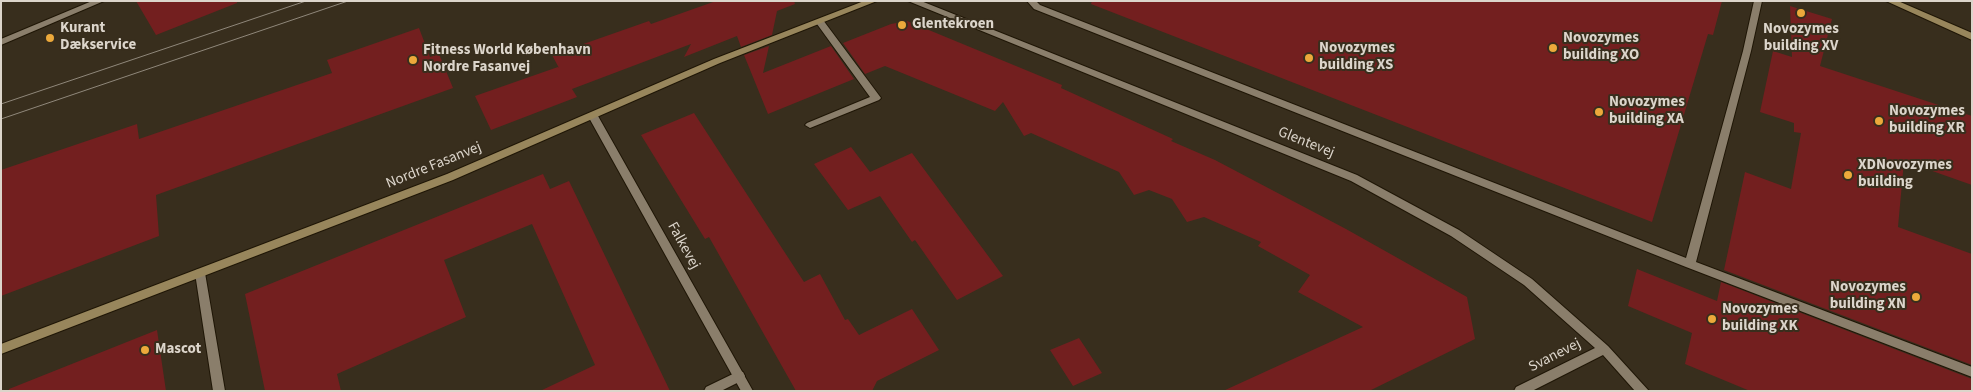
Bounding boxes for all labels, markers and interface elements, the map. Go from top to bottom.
marker: Novozymes building XV [1795,7,1807,19]
place label: Glentekroen [912,16,994,34]
marker: Glentekroen [896,19,908,31]
place label: Kurant Dækservice [60,20,136,55]
place label: Novozymes building XV [1763,21,1839,56]
place label: Novozymes building XO [1563,30,1639,65]
marker: Kurant Dækservice [44,32,56,44]
place label: Novozymes building XS [1319,40,1395,75]
place label: Fitness World København Nordre Fasanvej [423,42,591,77]
marker: Novozymes building XO [1547,42,1559,54]
marker: Novozymes building XS [1303,52,1315,64]
marker: Fitness World København Nordre Fasanvej [407,54,419,66]
place label: Novozymes building XA [1609,94,1685,129]
place label: Novozymes building XR [1889,103,1965,138]
marker: Novozymes building XA [1593,106,1605,118]
marker: Novozymes building XR [1873,115,1885,127]
street label: Glentevej [1275,124,1337,162]
street label: Nordre Fasanvej [384,139,484,193]
place label: XDNovozymes building [1858,157,1952,192]
marker: XDNovozymes building [1842,169,1854,181]
street label: Falkevej [663,219,703,273]
place label: Novozymes building XN [1830,279,1906,314]
marker: Novozymes building XN [1910,291,1922,303]
place label: Novozymes building XK [1722,301,1798,336]
marker: Novozymes building XK [1706,313,1718,325]
street label: Svanevej [1526,335,1584,377]
place label: Mascot [155,341,201,359]
marker: Mascot [139,344,151,356]

